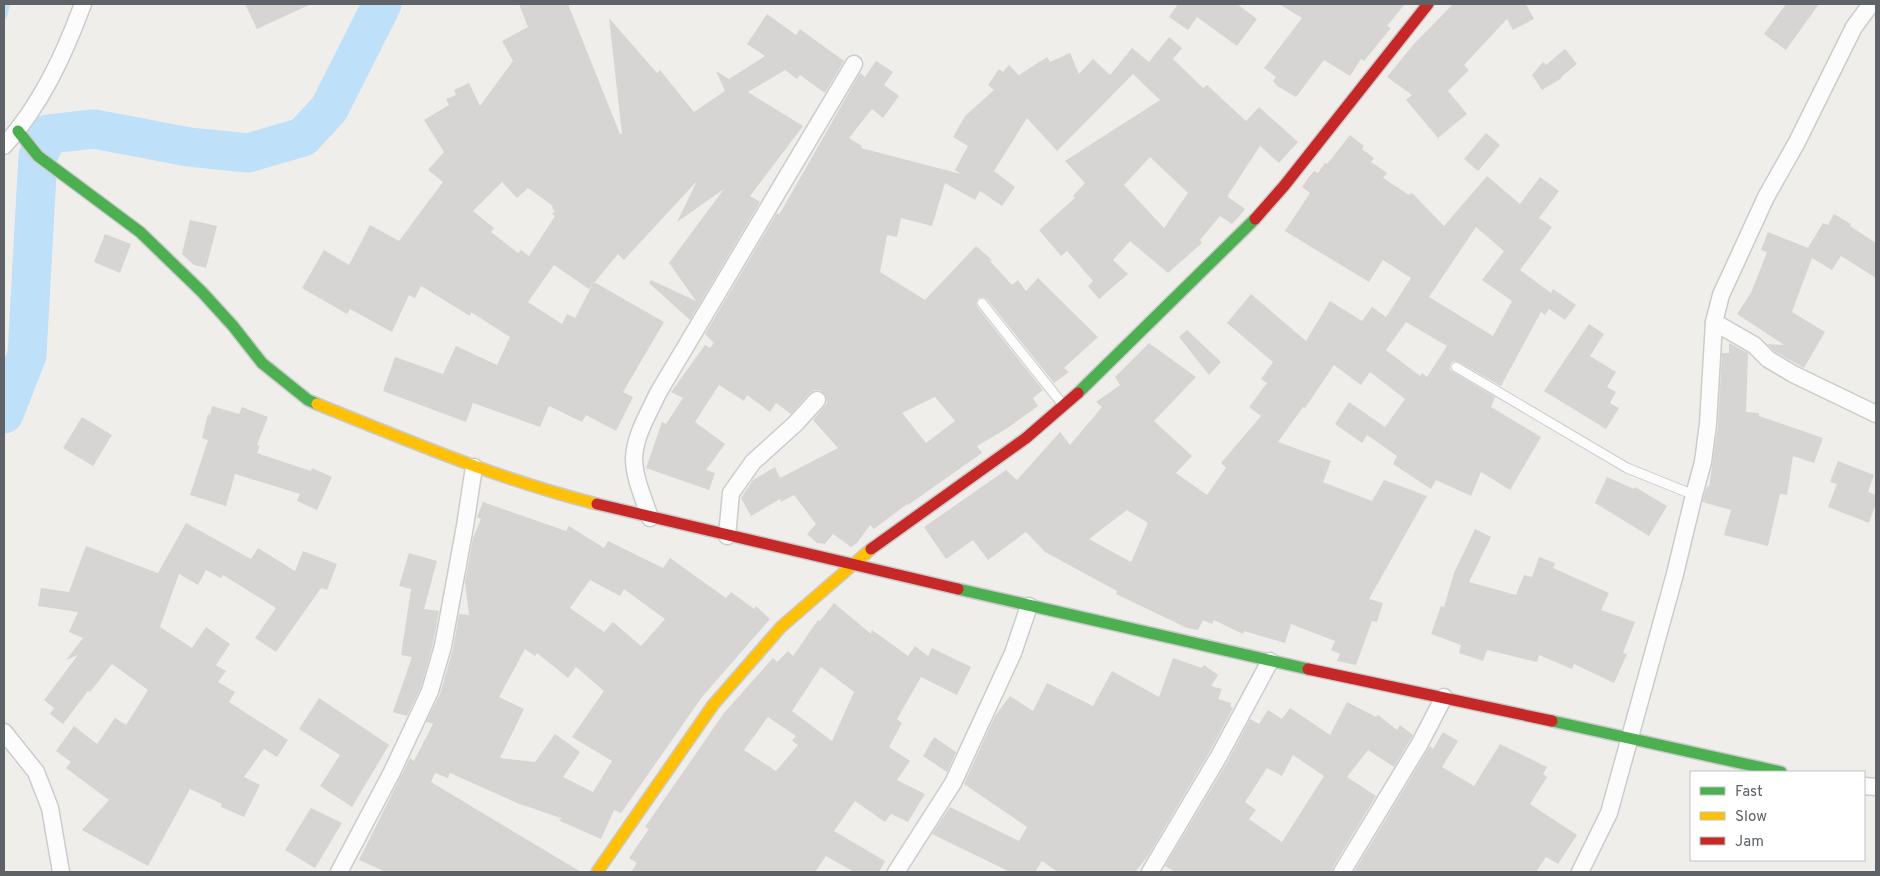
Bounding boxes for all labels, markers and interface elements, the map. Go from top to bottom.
legend [1690,771,1865,861]
text: Fast [1735,783,1763,802]
text: Slow [1735,808,1767,827]
text: Jam [1735,833,1764,852]

